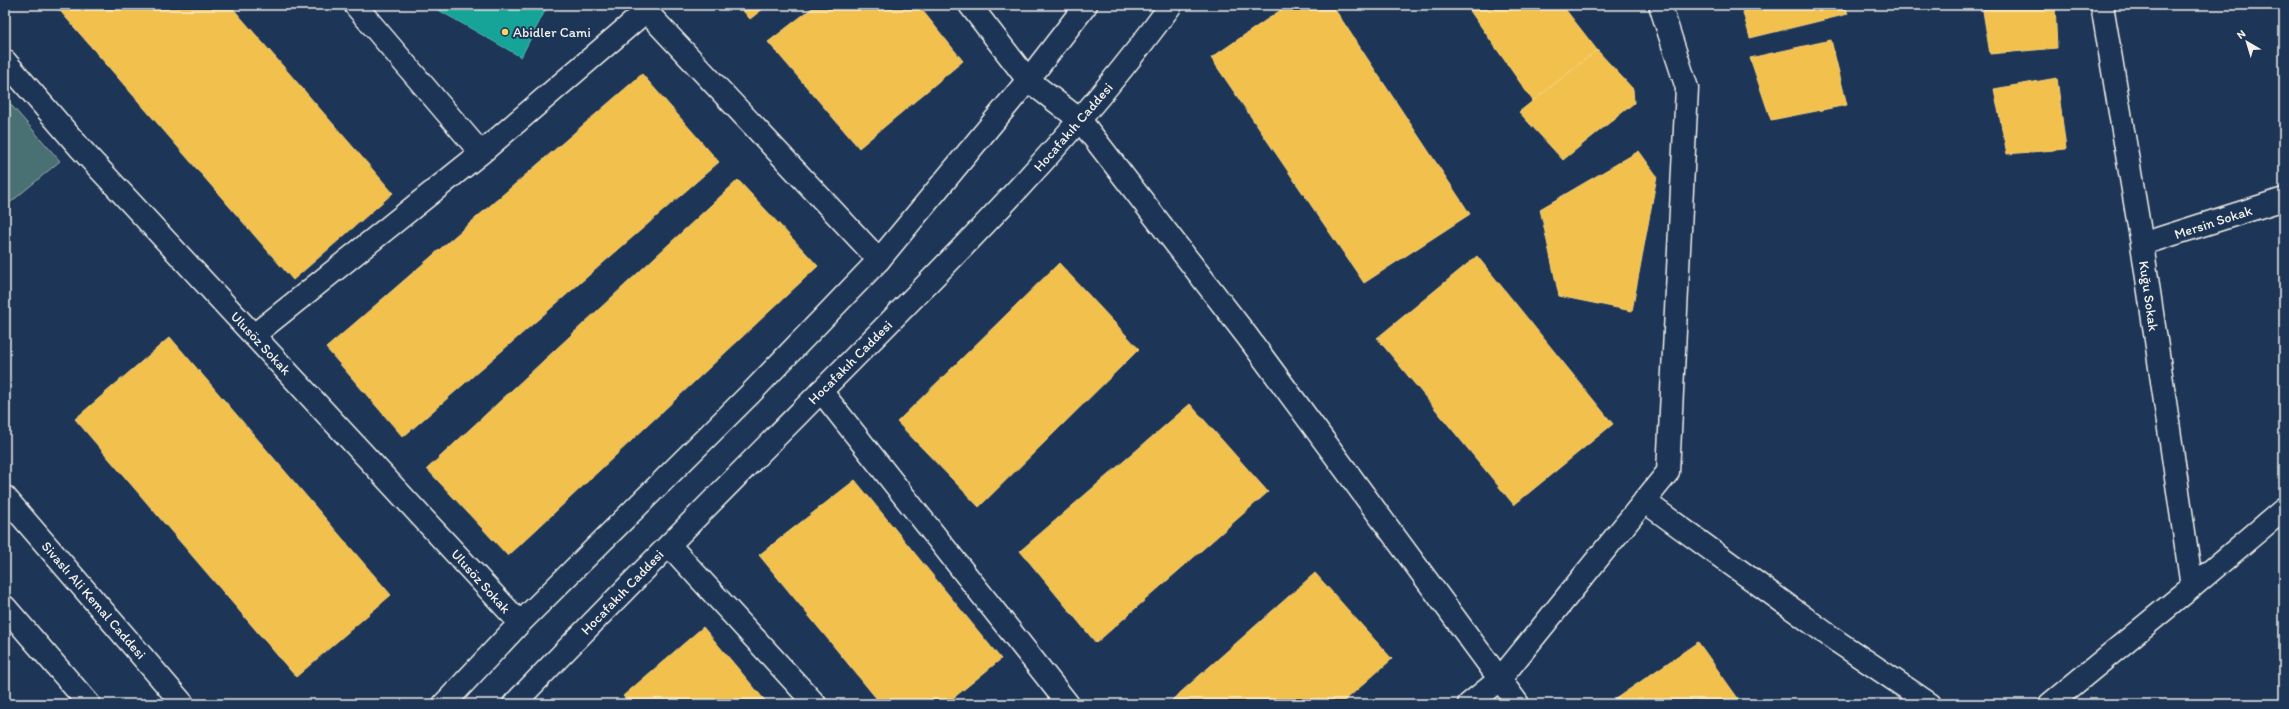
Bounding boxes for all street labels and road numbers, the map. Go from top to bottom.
street label: Hocafakıh Caddesi [1030,79,1117,175]
street label: Mersin Sokak [2172,202,2254,243]
street label: Kuğu Sokak [2135,260,2162,332]
street label: Ulusöz Sokak [227,308,294,379]
street label: Hocafakıh Caddesi [805,317,896,408]
street label: Sivaslı Ali Kemal Caddesi [38,538,149,663]
street label: Ulusöz Sokak [447,546,514,617]
street label: Hocafakıh Caddesi [577,546,667,639]

